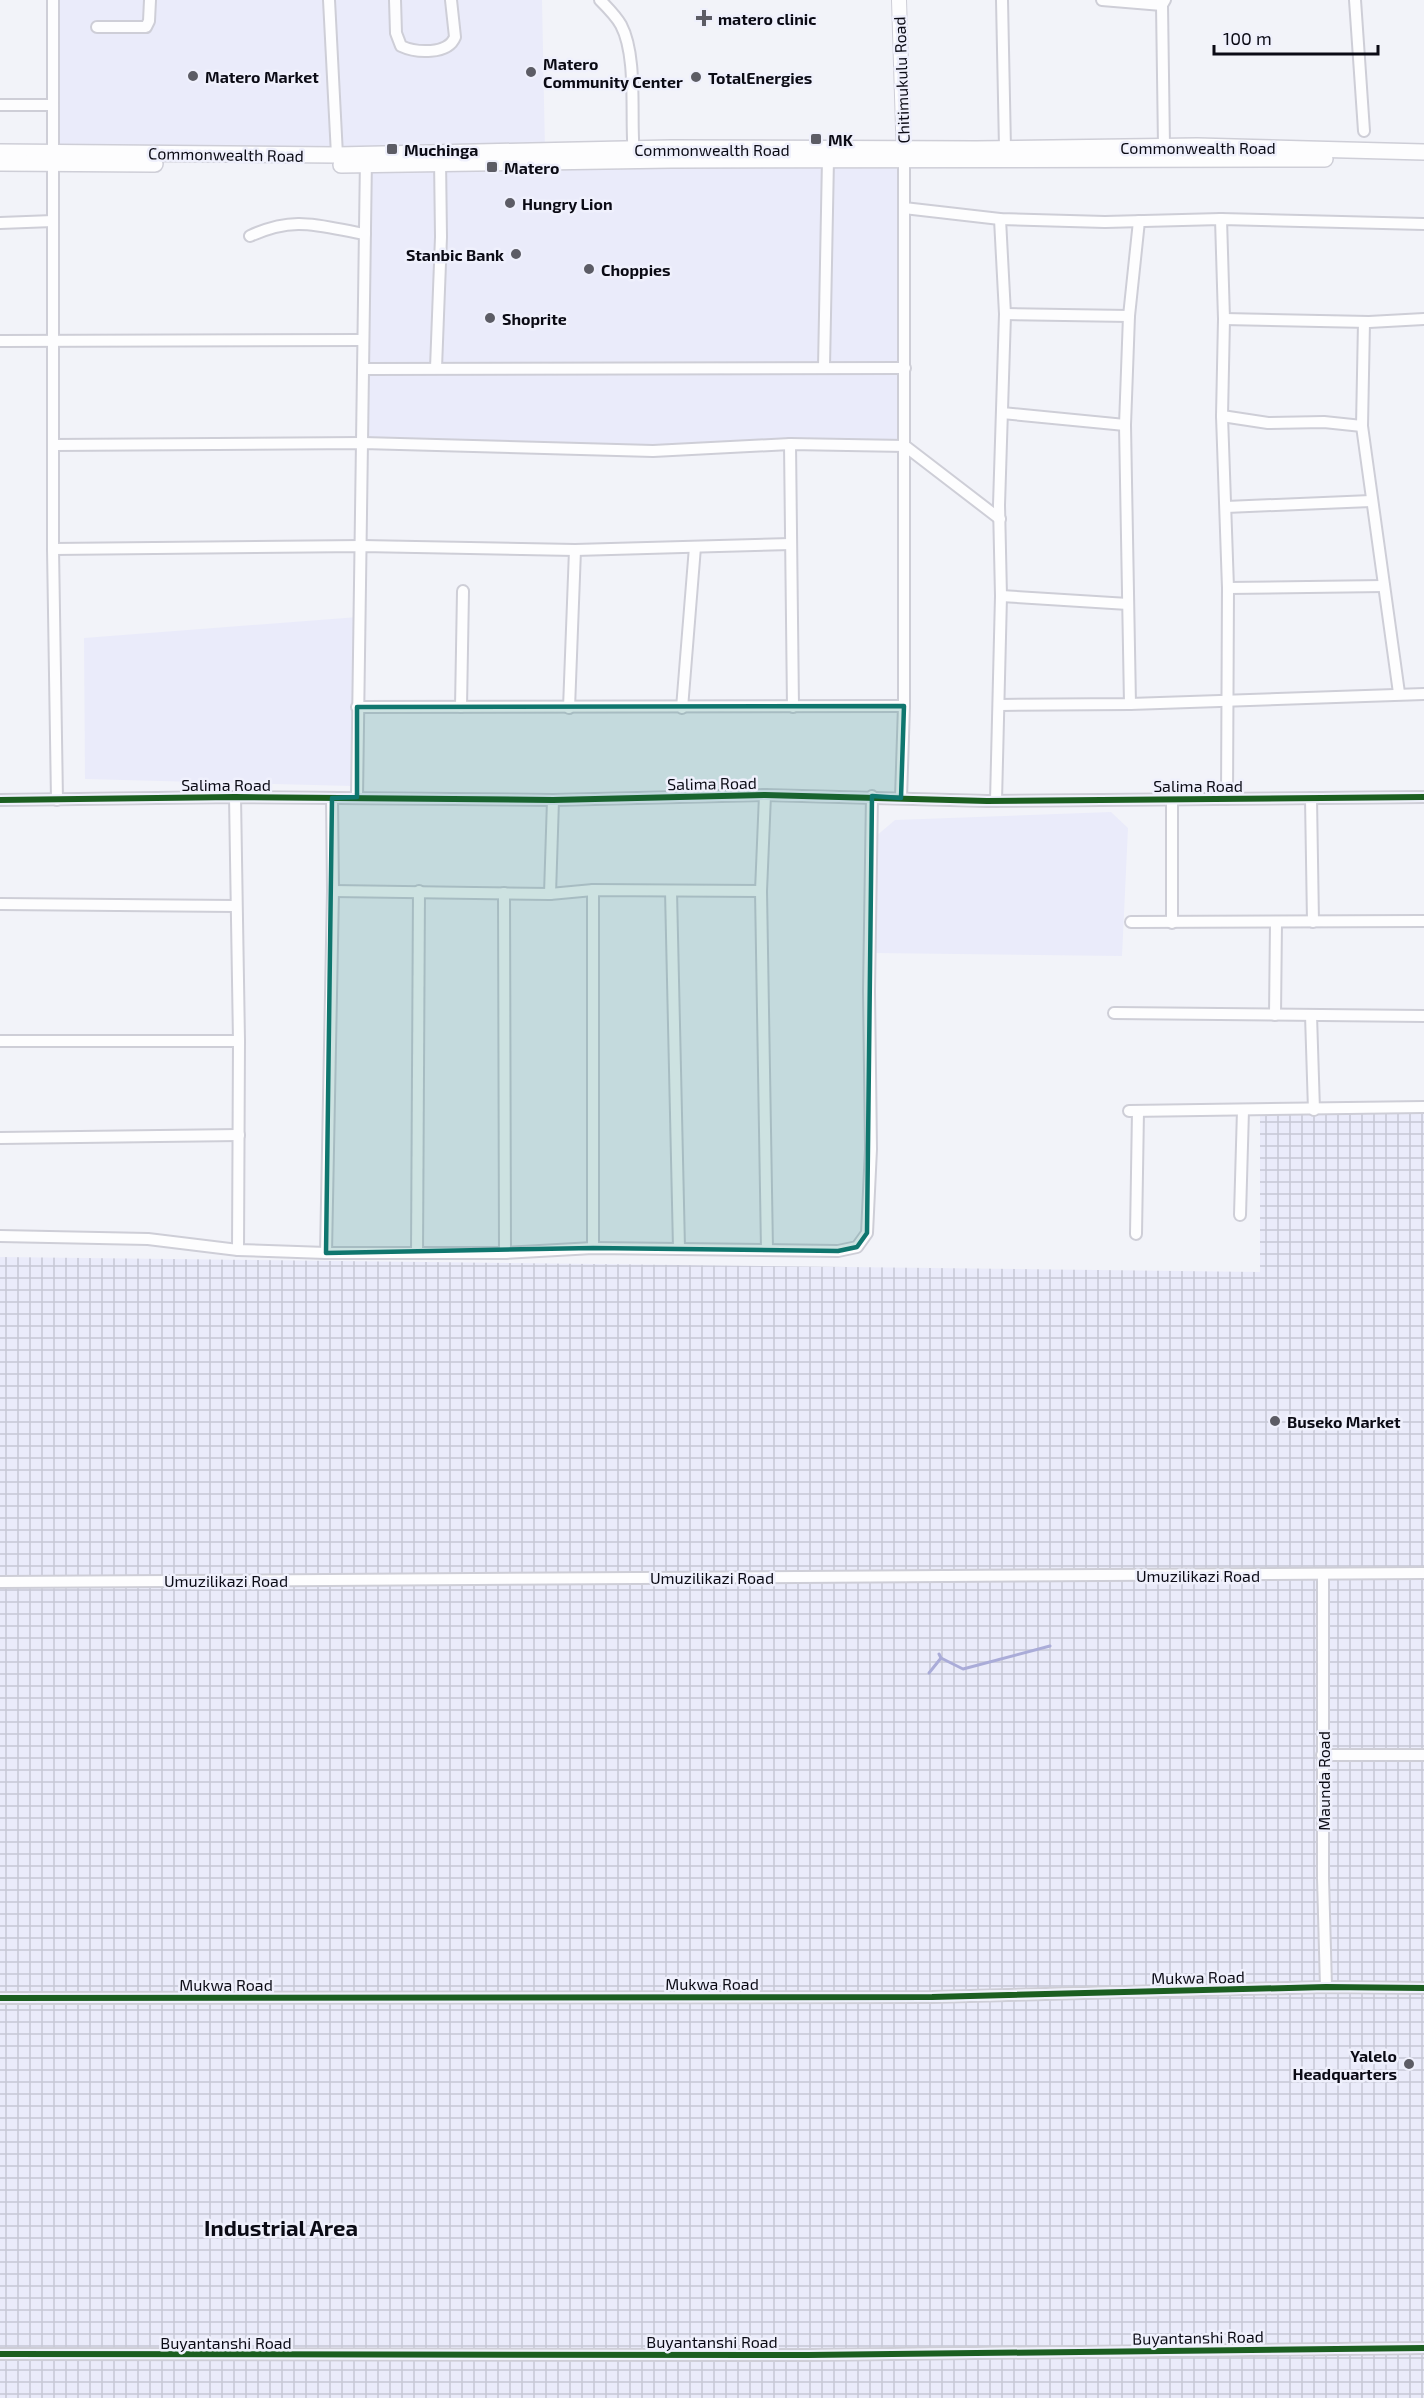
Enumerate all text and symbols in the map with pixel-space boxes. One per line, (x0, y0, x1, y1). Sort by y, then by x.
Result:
marker: matero clinic (695, 9, 713, 27)
place label: matero clinic (718, 9, 816, 28)
street label: Chitimukulu Road (889, 16, 913, 144)
scale bar (1214, 18, 1378, 56)
text: 100 m (1223, 27, 1272, 49)
place label: Matero Community Center (543, 54, 683, 92)
marker: Matero Community Center (524, 65, 538, 79)
place label: Matero Market (205, 67, 319, 86)
place label: TotalEnergies (708, 68, 812, 87)
marker: Matero Market (186, 69, 200, 83)
marker: TotalEnergies (689, 70, 703, 84)
place label: MK (828, 130, 854, 149)
marker: MK (809, 132, 823, 146)
street label: Commonwealth Road (1120, 138, 1276, 157)
place label: Muchinga (404, 140, 478, 159)
street label: Commonwealth Road (634, 140, 790, 159)
marker: Muchinga (385, 142, 399, 156)
street label: Commonwealth Road (148, 143, 304, 165)
place label: Matero (504, 158, 559, 177)
marker: Matero (485, 160, 499, 174)
place label: Hungry Lion (522, 194, 613, 214)
marker: Hungry Lion (503, 196, 517, 210)
place label: Stanbic Bank (406, 245, 504, 264)
marker: Stanbic Bank (509, 247, 523, 261)
place label: Choppies (601, 260, 671, 279)
marker: Choppies (582, 262, 596, 276)
place label: Shoprite (502, 309, 567, 328)
marker: Shoprite (483, 311, 497, 325)
street label: Salima Road (667, 773, 757, 793)
street label: Salima Road (181, 775, 271, 794)
street label: Salima Road (1153, 776, 1243, 795)
place label: Buseko Market (1287, 1412, 1401, 1431)
marker: Buseko Market (1268, 1414, 1282, 1428)
street label: Umuzilikazi Road (1136, 1566, 1260, 1585)
street label: Umuzilikazi Road (650, 1568, 774, 1587)
street label: Umuzilikazi Road (164, 1571, 288, 1590)
street label: Maunda Road (1314, 1731, 1333, 1831)
street label: Mukwa Road (1151, 1967, 1245, 1987)
street label: Mukwa Road (665, 1974, 759, 1993)
street label: Mukwa Road (179, 1975, 273, 1994)
place label: Yalelo Headquarters (1292, 2046, 1397, 2083)
marker: Yalelo Headquarters (1402, 2057, 1416, 2071)
district label: Industrial Area (204, 2214, 358, 2240)
street label: Buyantanshi Road (1132, 2326, 1264, 2348)
street label: Buyantanshi Road (646, 2332, 778, 2351)
street label: Buyantanshi Road (160, 2333, 292, 2352)

